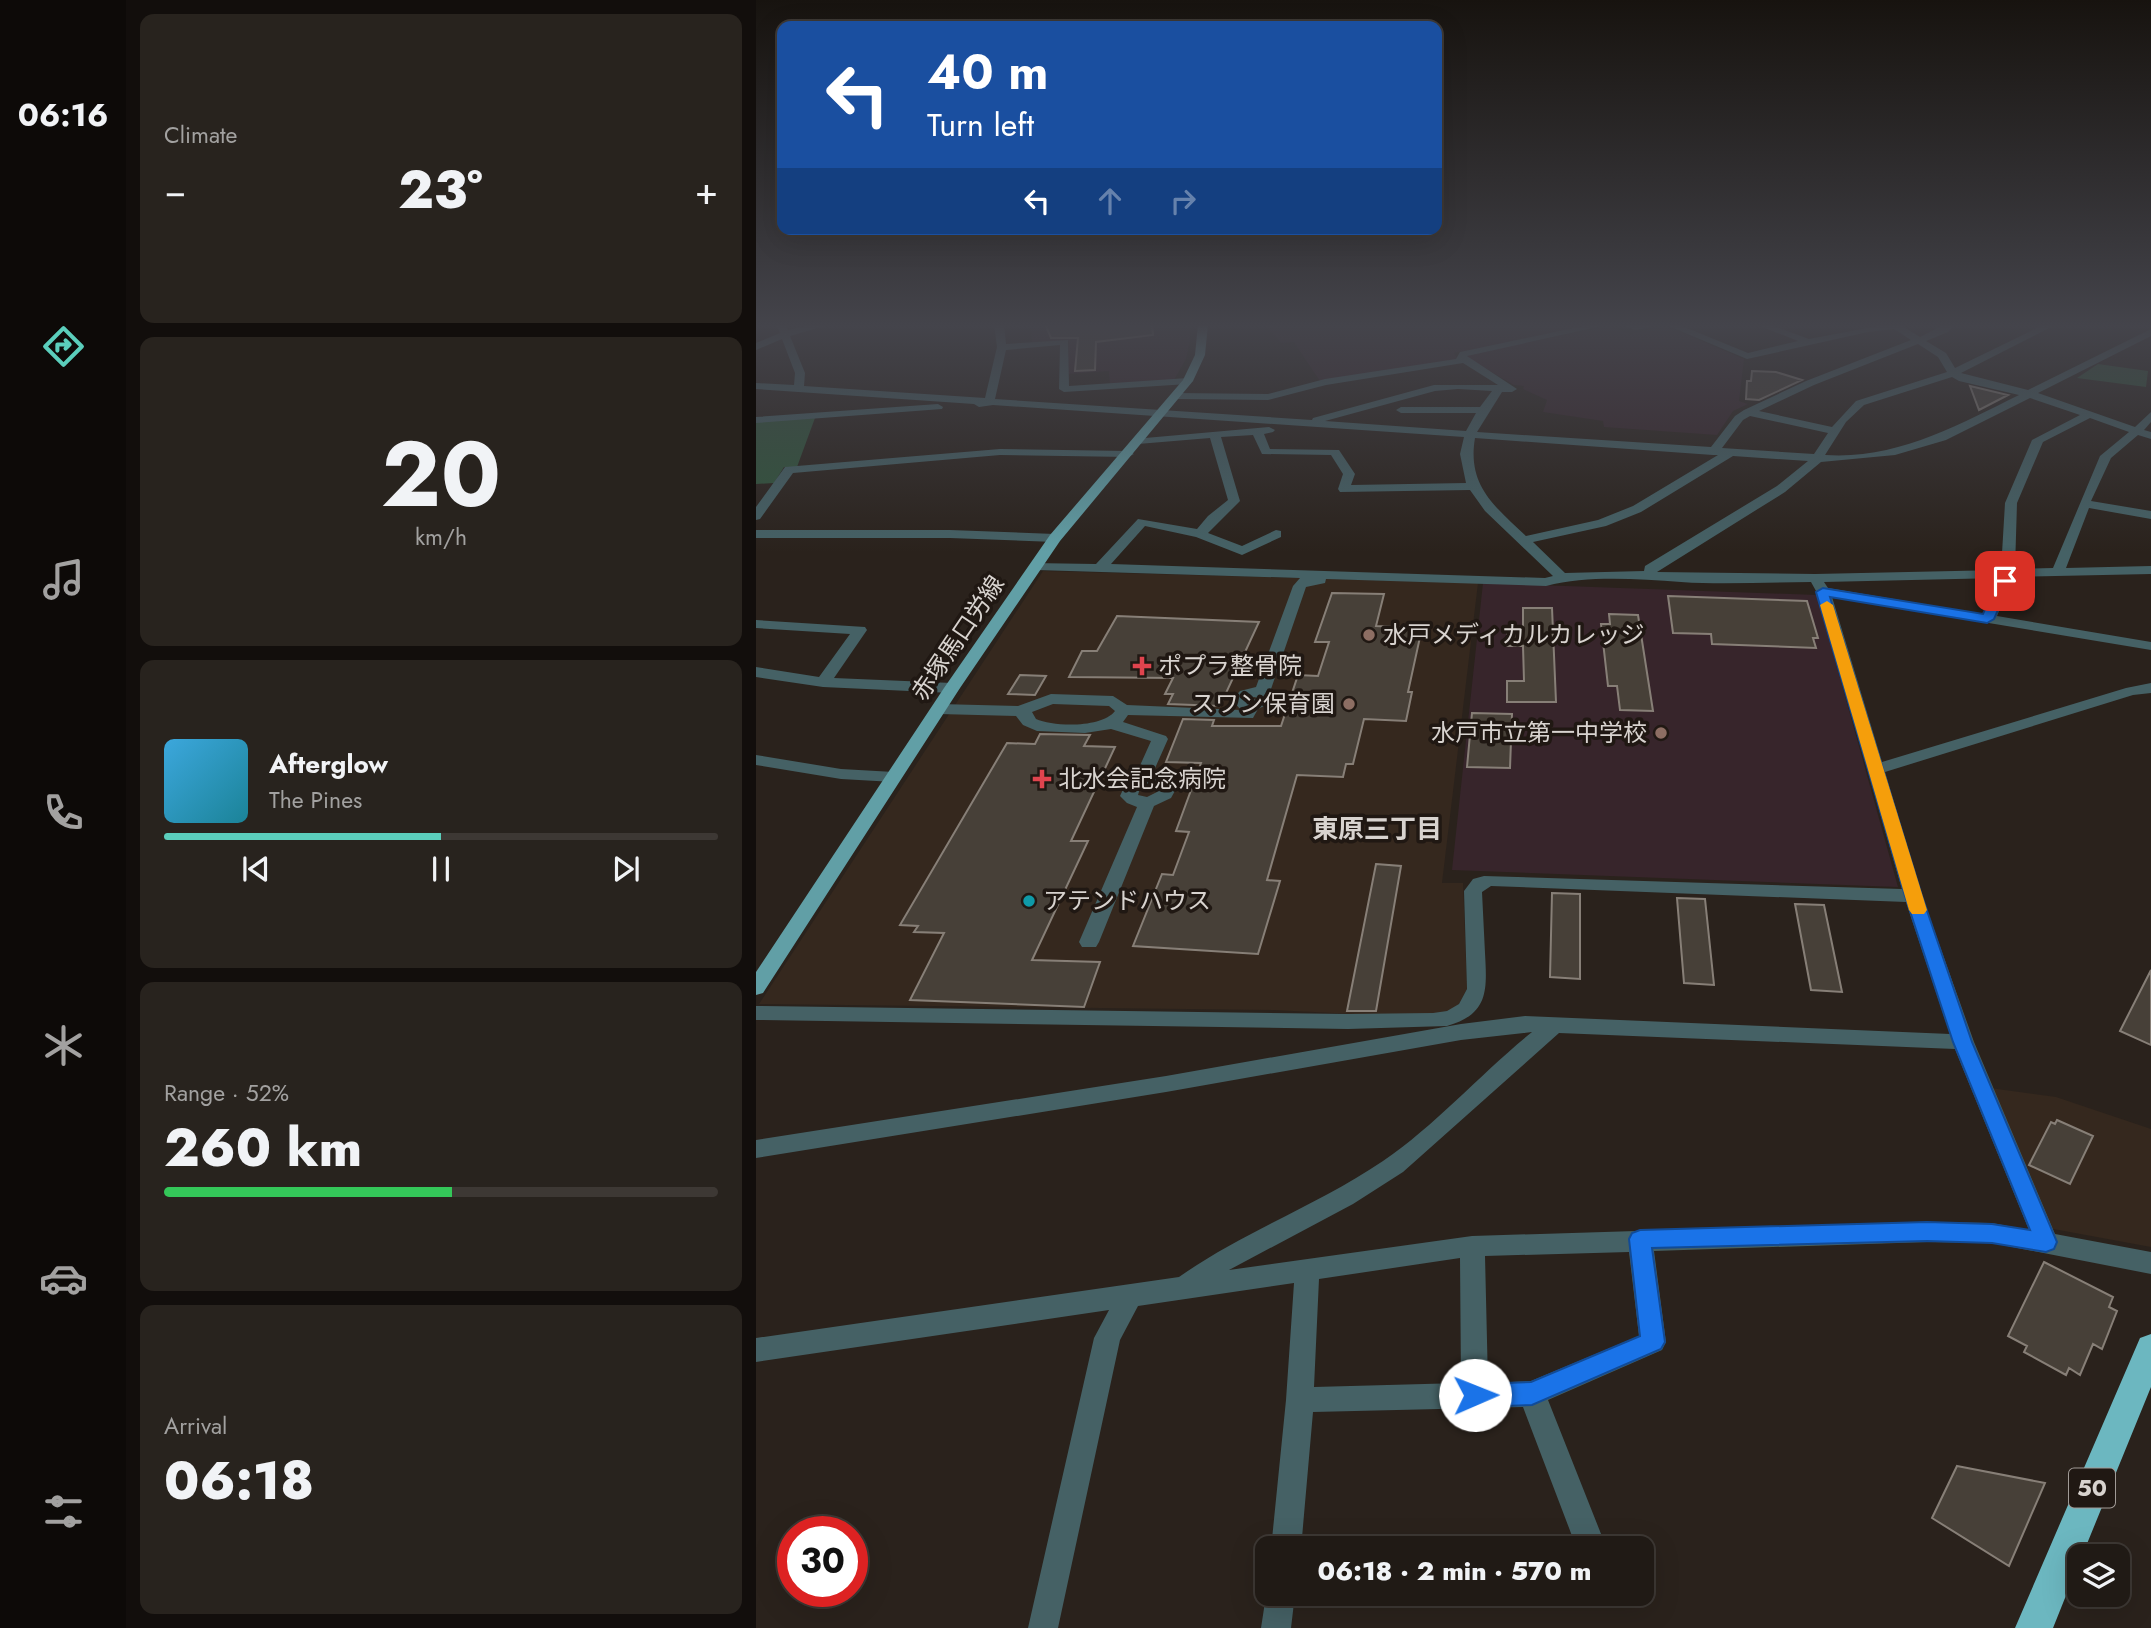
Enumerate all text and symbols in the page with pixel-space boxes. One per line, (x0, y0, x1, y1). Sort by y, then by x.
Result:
text: 40 m (927, 37, 1049, 107)
icon: left (812, 49, 903, 140)
text: 06:16 (18, 92, 108, 138)
text: Turn left (927, 102, 1034, 148)
text: Climate (164, 118, 237, 152)
text: 23° (398, 152, 483, 228)
text: − (164, 163, 186, 218)
text: + (695, 163, 718, 218)
icon: left (1018, 182, 1056, 220)
icon: ahead (1091, 182, 1129, 220)
icon: right (1164, 182, 1202, 220)
icon: directions (39, 322, 88, 371)
text: 20 (381, 409, 501, 540)
text: km/h (415, 520, 467, 554)
pin (1975, 551, 2035, 611)
icon: music (39, 555, 88, 604)
icon: arrive (1986, 562, 2024, 600)
street label: 赤塚馬口労線 (903, 568, 1012, 707)
place label: 水戸メディカルカレッジ (1383, 617, 1645, 652)
marker: 水戸メディカルカレッジ (1361, 627, 1377, 643)
place label: ポプラ整骨院 (1158, 648, 1302, 683)
marker: ポプラ整骨院 (1132, 656, 1152, 676)
place label: スワン保育園 (1191, 686, 1335, 721)
marker: スワン保育園 (1341, 696, 1357, 712)
place label: 水戸市立第一中学校 (1431, 715, 1647, 750)
marker: 水戸市立第一中学校 (1653, 725, 1669, 741)
text: Afterglow (269, 745, 388, 783)
place label: 北水会記念病院 (1058, 761, 1226, 796)
marker: 北水会記念病院 (1032, 769, 1052, 789)
text: The Pines (269, 783, 362, 817)
icon: phone (39, 788, 88, 837)
district label: 東原三丁目 (1312, 810, 1442, 848)
icon: previous (237, 850, 275, 888)
icon: pause (422, 850, 460, 888)
icon: next (607, 850, 645, 888)
place label: アテンドハウス (1043, 883, 1211, 918)
marker: アテンドハウス (1021, 893, 1037, 909)
icon: climate (39, 1021, 88, 1070)
text: Range · 52% (164, 1076, 289, 1110)
text: 260 km (164, 1110, 362, 1186)
icon: car (39, 1254, 88, 1303)
position arrow (1438, 1358, 1512, 1432)
text: Arrival (164, 1409, 227, 1443)
text: 06:18 (164, 1443, 314, 1519)
road number: 50 (2069, 1469, 2115, 1508)
icon: filters (39, 1487, 88, 1536)
speed limit sign: 30 (777, 1516, 868, 1607)
map controls (2067, 1544, 2130, 1607)
button: layers (2067, 1544, 2130, 1607)
text: 06:18 · 2 min · 570 m (1318, 1552, 1591, 1590)

